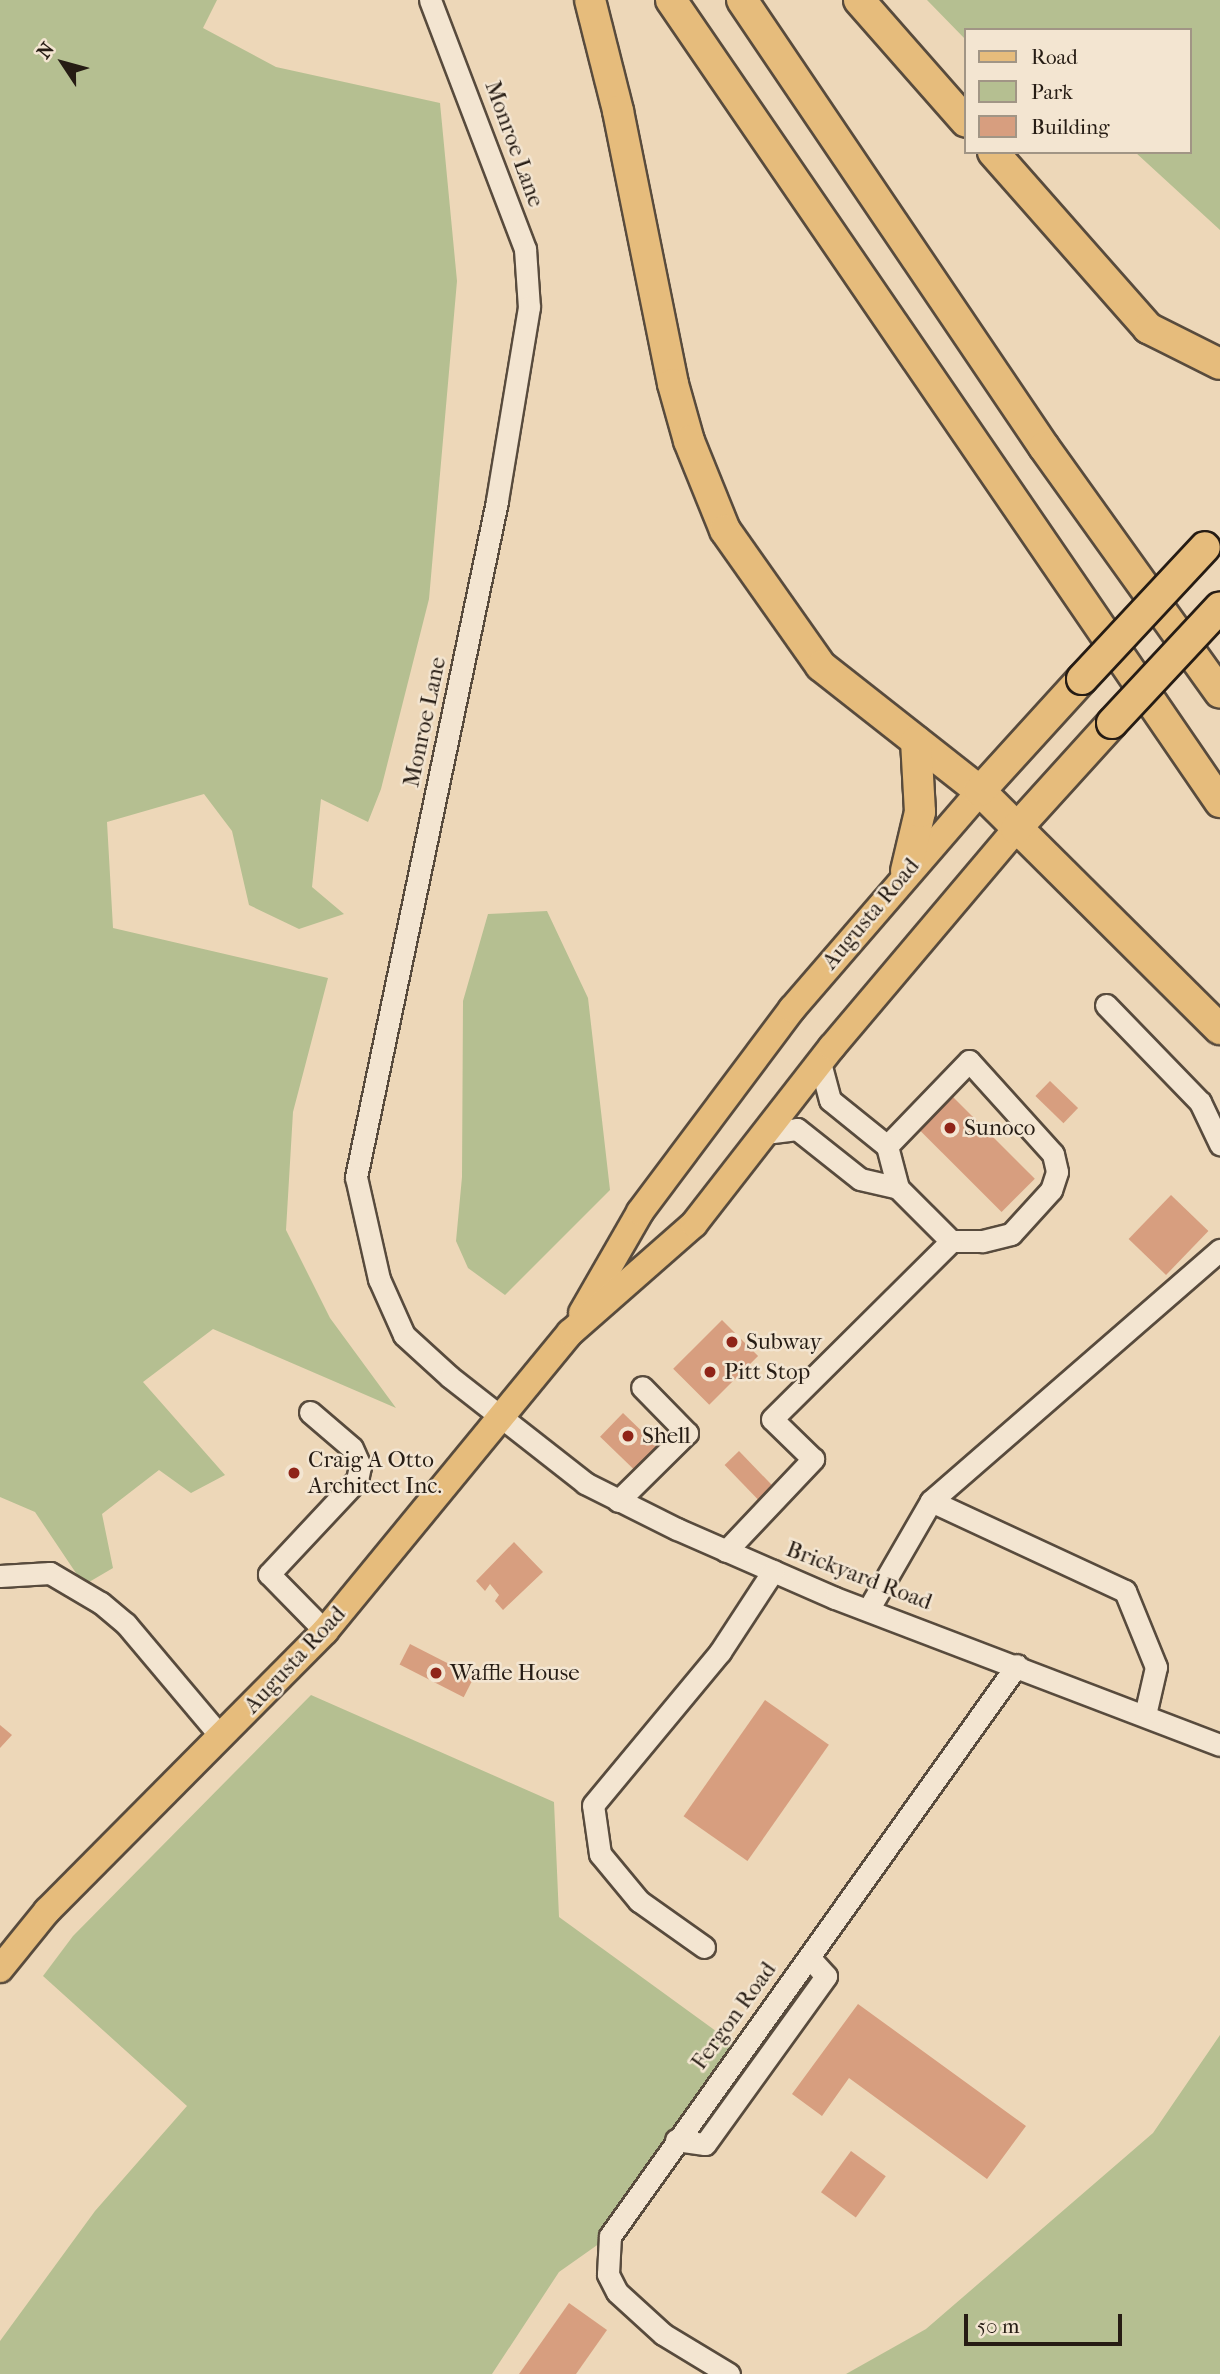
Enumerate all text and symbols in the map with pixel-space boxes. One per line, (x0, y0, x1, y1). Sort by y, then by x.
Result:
north arrow (28, 28, 98, 98)
legend (964, 28, 1192, 154)
text: N (33, 38, 59, 63)
text: Road (1031, 45, 1078, 69)
street label: Monroe Lane (478, 77, 550, 211)
text: Park (1031, 80, 1073, 104)
text: Building (1031, 115, 1109, 139)
street label: Monroe Lane (398, 654, 452, 790)
street label: Augusta Road (816, 853, 926, 975)
place label: Sunoco (964, 1114, 1036, 1142)
marker: Sunoco (942, 1120, 958, 1136)
place label: Subway (746, 1328, 822, 1356)
marker: Subway (724, 1334, 740, 1350)
place label: Pitt Stop (724, 1358, 810, 1386)
marker: Pitt Stop (702, 1364, 718, 1380)
place label: Shell (642, 1422, 691, 1450)
marker: Shell (620, 1428, 636, 1444)
place label: Craig A Otto Architect Inc. (308, 1446, 442, 1500)
marker: Craig A Otto Architect Inc. (286, 1465, 302, 1481)
street label: Brickyard Road (782, 1536, 936, 1616)
street label: Augusta Road (238, 1601, 352, 1719)
place label: Waffle House (450, 1659, 580, 1687)
marker: Waffle House (428, 1665, 444, 1681)
street label: Fergon Road (686, 1957, 782, 2075)
scale bar (968, 2300, 1126, 2344)
text: 50 m (977, 2314, 1020, 2338)

